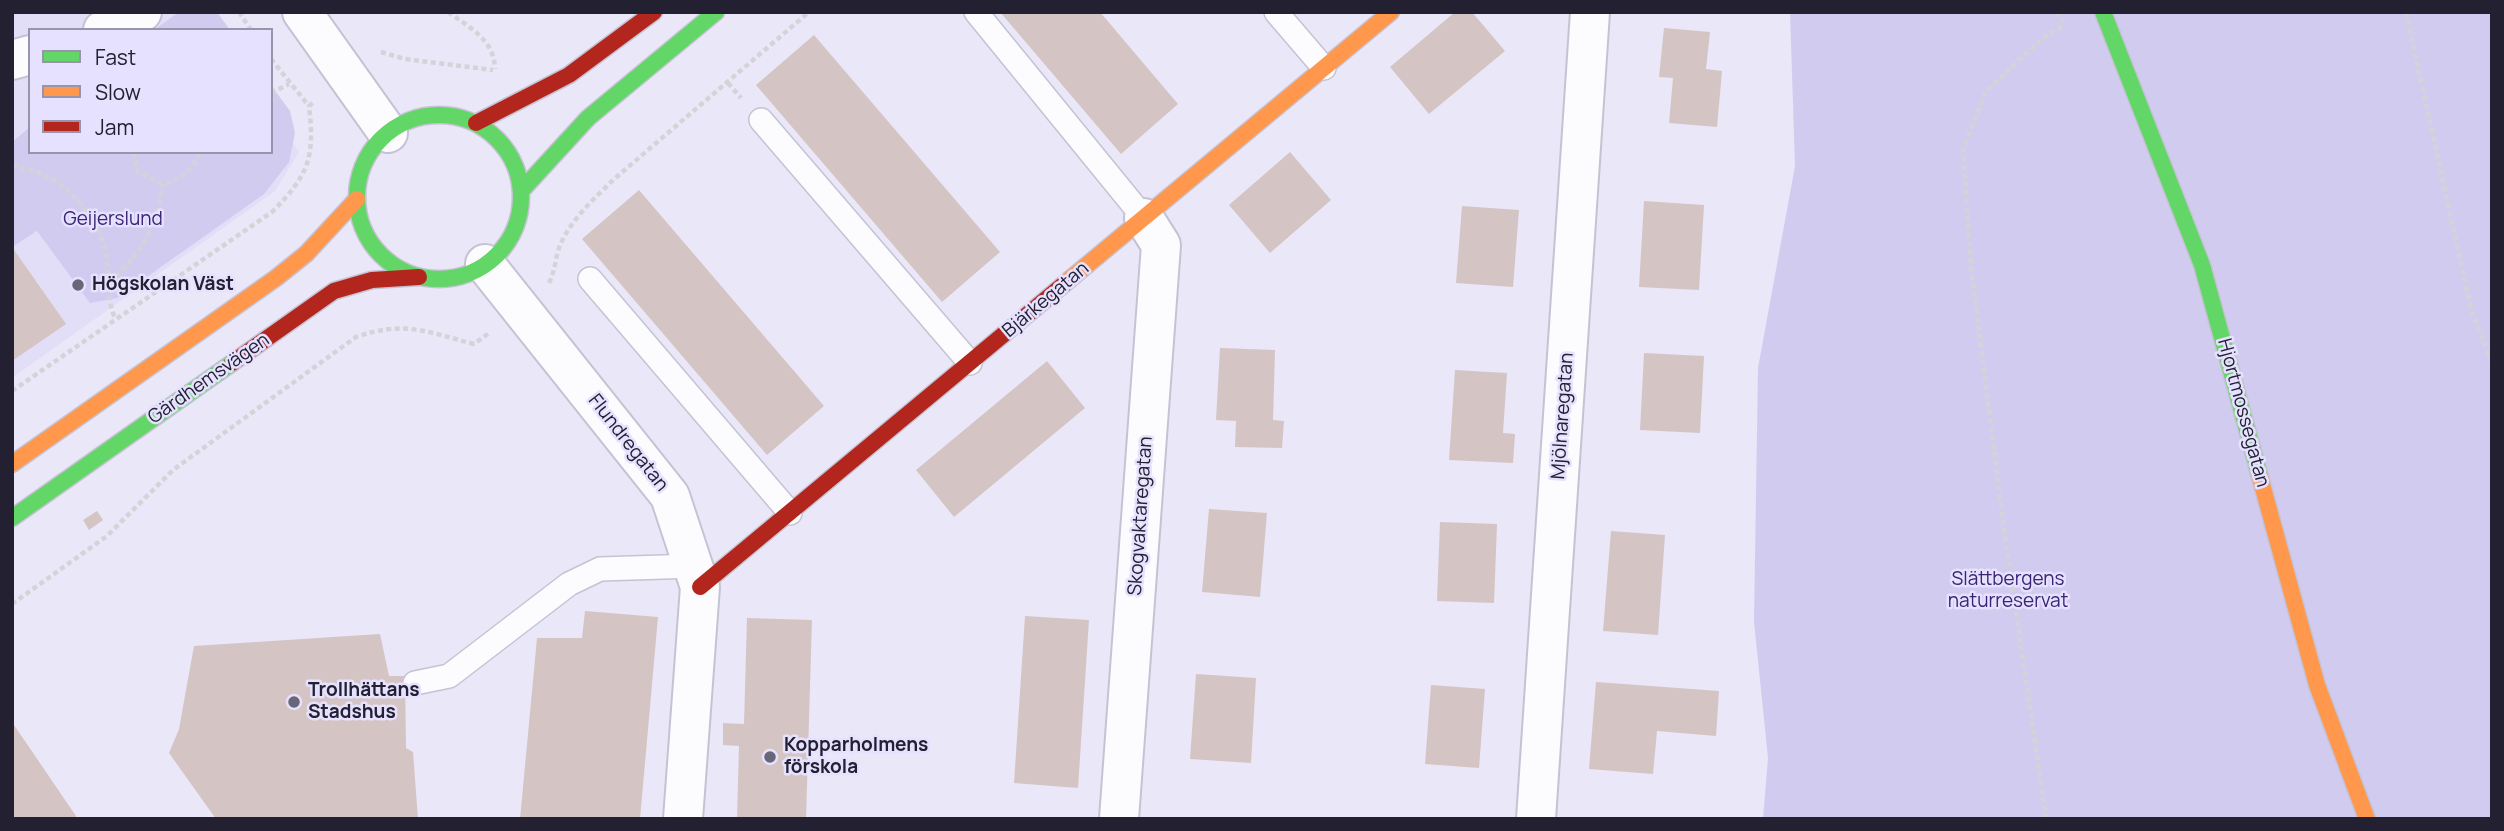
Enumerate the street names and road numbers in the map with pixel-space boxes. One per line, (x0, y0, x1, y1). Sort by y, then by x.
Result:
street label: Bjärkegatan (998, 257, 1094, 343)
street label: Gärdhemsvägen (144, 329, 274, 429)
street label: Hjortmossegatan (2212, 336, 2274, 490)
street label: Mjölnaregatan (1547, 352, 1579, 480)
street label: Flundregatan (583, 390, 673, 496)
street label: Skogvaktaregatan (1124, 436, 1158, 596)

